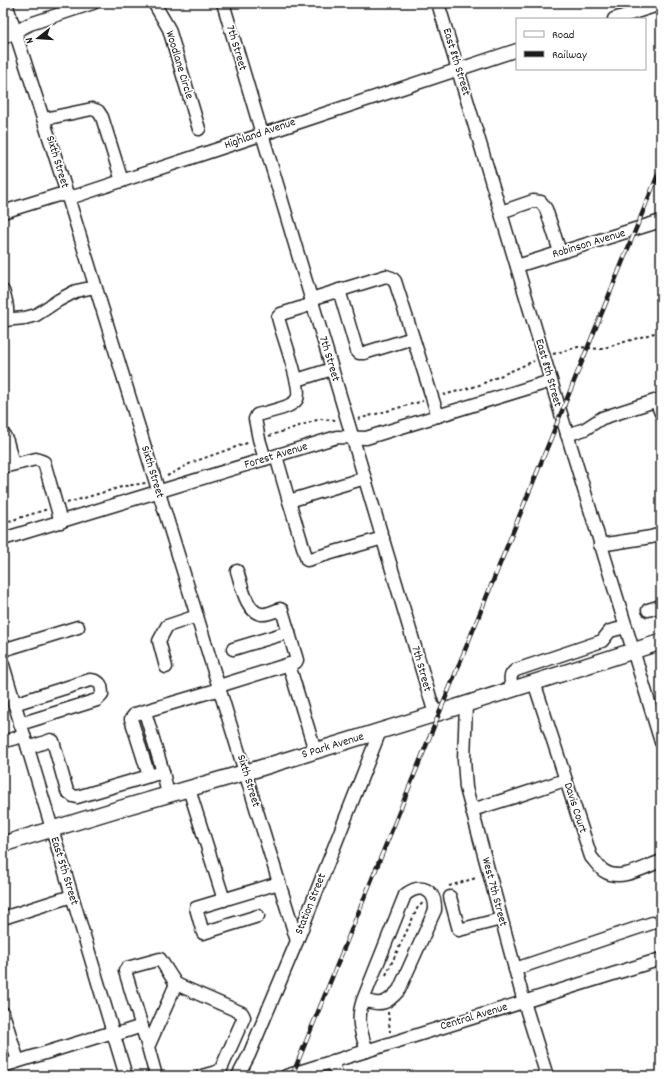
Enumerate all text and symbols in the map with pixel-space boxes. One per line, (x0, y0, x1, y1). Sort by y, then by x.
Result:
north arrow (18, 18, 58, 58)
legend (516, 18, 646, 70)
street label: 7th Street (221, 23, 251, 73)
street label: East 8th Street (438, 26, 475, 98)
text: Road (552, 27, 574, 44)
street label: Woodlane Circle (161, 29, 197, 101)
text: N (22, 35, 39, 45)
text: Railway (552, 47, 588, 64)
street label: Highland Avenue (222, 114, 298, 154)
street label: Sixth Street (41, 134, 73, 191)
street label: Robinson Avenue (550, 225, 628, 263)
street label: 7th Street (314, 334, 344, 384)
street label: East 8th Street (530, 337, 566, 410)
street label: Forest Avenue (242, 438, 310, 474)
street label: Sixth Street (136, 444, 168, 501)
street label: 7th Street (406, 644, 436, 694)
street label: S Park Avenue (300, 729, 366, 763)
street label: Sixth Street (232, 753, 264, 810)
street label: Davis Court (559, 781, 591, 836)
street label: East 5th Street (46, 835, 83, 908)
street label: West 7th Street (477, 856, 512, 929)
street label: Station Street (291, 870, 331, 937)
street label: Central Avenue (438, 999, 510, 1035)

